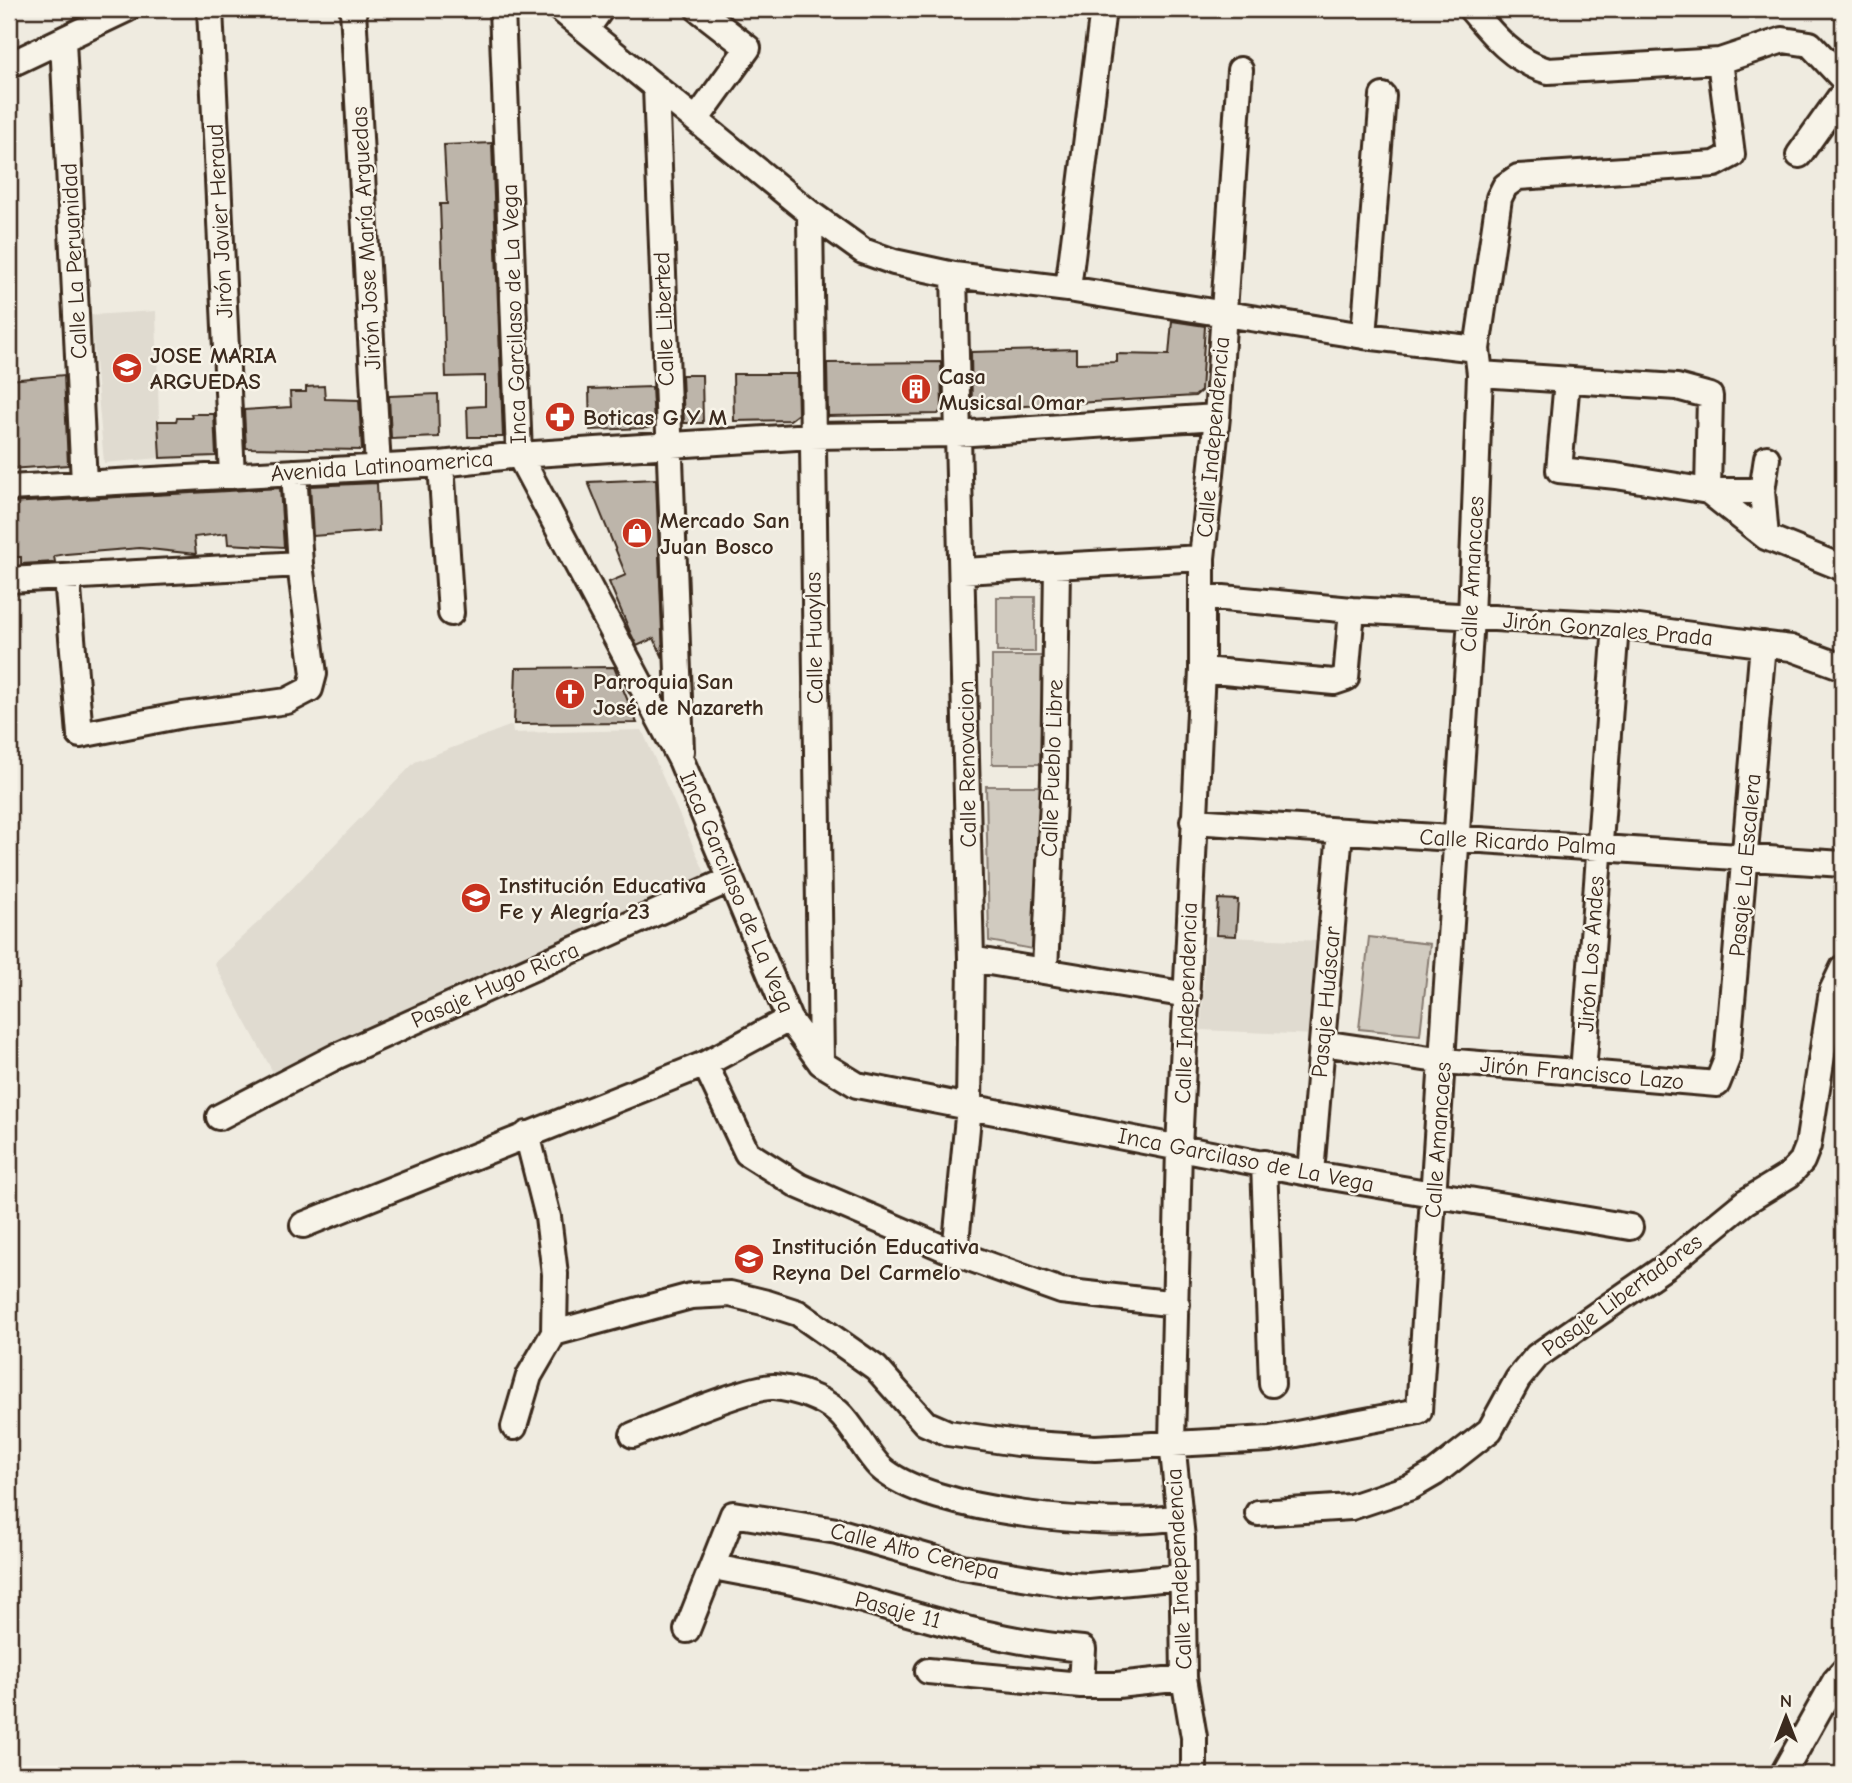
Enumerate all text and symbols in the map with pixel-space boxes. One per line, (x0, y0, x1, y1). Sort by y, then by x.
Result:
street label: Jirón Jose María Arguedas (346, 106, 386, 370)
street label: Jirón Javier Heraud (201, 123, 239, 319)
street label: Calle La Peruanidad (55, 162, 93, 360)
street label: Inca Garcilaso de La Vega (496, 183, 532, 445)
street label: Calle Liberted (648, 251, 680, 387)
street label: Calle Independencia (1191, 335, 1235, 539)
place label: JOSE MARIA ARGUEDAS (150, 342, 277, 395)
school or university icon: JOSE MARIA ARGUEDAS (110, 351, 144, 385)
place label: Casa Musicsal Omar (939, 363, 1085, 416)
building icon: Casa Musicsal Omar (899, 372, 933, 406)
pharmacy icon: Boticas G Y M (543, 400, 577, 434)
place label: Boticas G Y M (583, 404, 727, 431)
street label: Avenida Latinoamerica (270, 445, 494, 487)
street label: Calle Amancaes (1454, 495, 1490, 653)
place label: Mercado San Juan Bosco (660, 507, 790, 560)
shop icon: Mercado San Juan Bosco (620, 516, 654, 550)
street label: Calle Huaylas (799, 572, 829, 704)
street label: Jirón Gonzales Prada (1502, 606, 1714, 652)
place label: Parroquia San José de Nazareth (593, 668, 764, 721)
church icon: Parroquia San José de Nazareth (553, 677, 587, 711)
street label: Calle Pueblo Libre (1035, 679, 1069, 857)
street label: Calle Renovacion (952, 680, 982, 848)
street label: Inca Garcilaso de La Vega (674, 767, 800, 1017)
street label: Pasaje La Escalera (1724, 772, 1766, 958)
street label: Calle Ricardo Palma (1419, 823, 1617, 861)
place label: Institución Educativa Fe y Alegría 23 (499, 872, 706, 925)
street label: Jirón Los Andes (1572, 875, 1610, 1033)
school or university icon: Institución Educativa Fe y Alegría 23 (459, 881, 493, 915)
street label: Calle Independencia (1169, 902, 1203, 1104)
street label: Pasaje Huáscar (1306, 924, 1346, 1079)
street label: Pasaje Hugo Ricra (407, 936, 583, 1034)
street label: Jirón Francisco Lazo (1479, 1051, 1685, 1095)
street label: Calle Amancaes (1419, 1061, 1457, 1219)
street label: Inca Garcilaso de La Vega (1116, 1122, 1376, 1198)
street label: Pasaje Libertadores (1537, 1228, 1707, 1362)
place label: Institución Educativa Reyna Del Carmelo (772, 1233, 979, 1286)
school or university icon: Institución Educativa Reyna Del Carmelo (732, 1242, 766, 1276)
street label: Calle Independencia (1160, 1468, 1198, 1670)
street label: Calle Alto Cenepa (828, 1517, 1002, 1585)
street label: Pasaje 11 (852, 1586, 944, 1634)
north arrow (1750, 1682, 1820, 1752)
text: N (1780, 1690, 1792, 1712)

